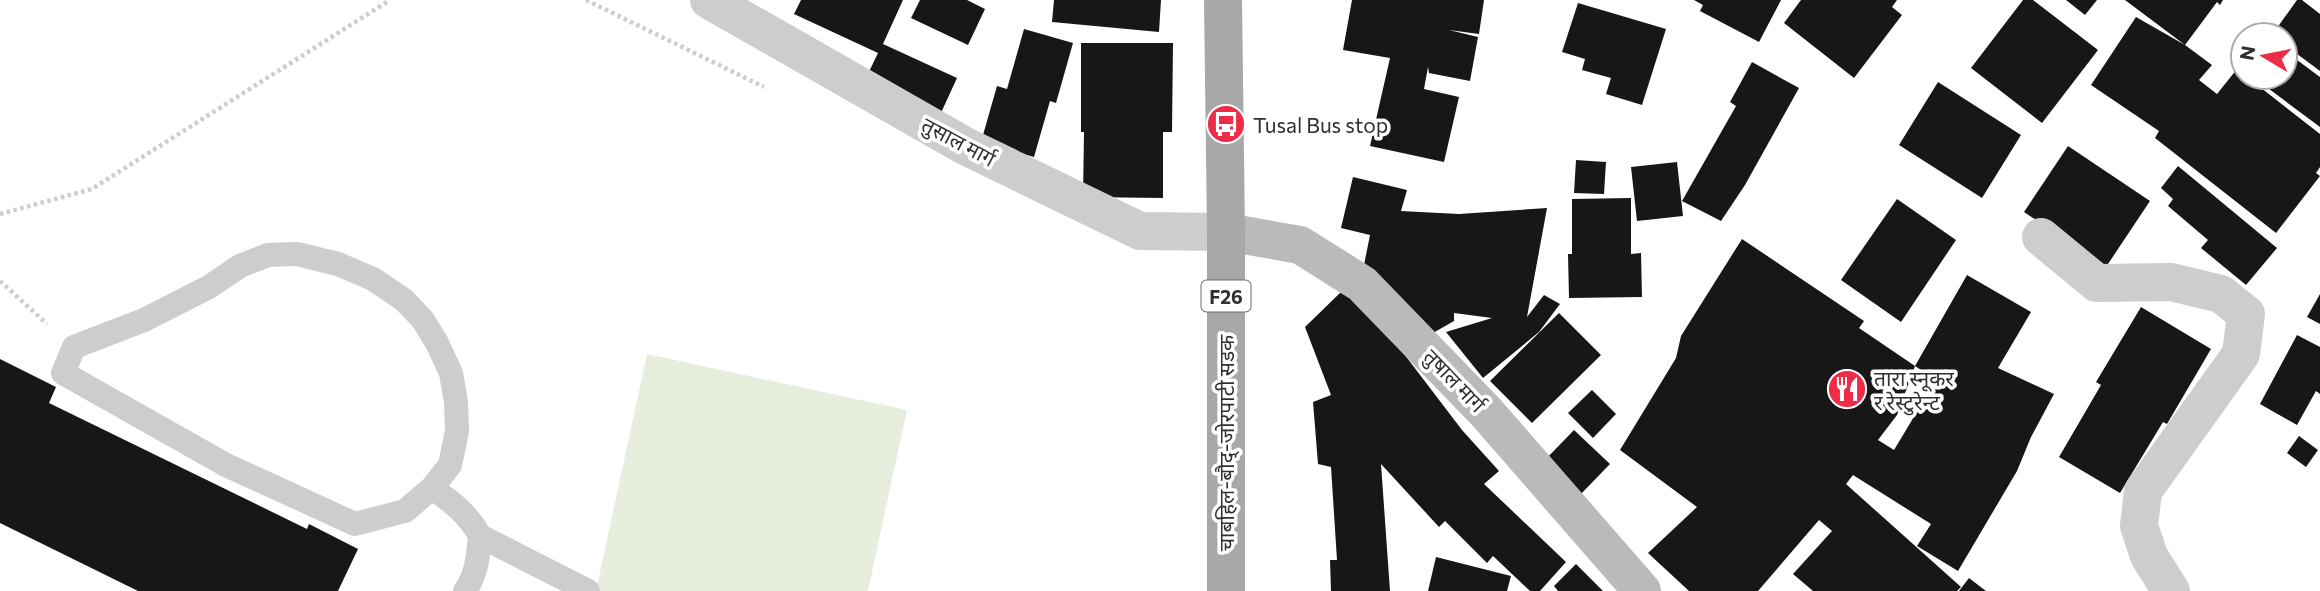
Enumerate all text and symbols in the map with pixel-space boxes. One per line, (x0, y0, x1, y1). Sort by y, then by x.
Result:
north arrow (2229, 21, 2299, 91)
text: N (2234, 44, 2259, 62)
bus stop icon: Tusal Bus stop (1205, 103, 1247, 145)
street label: तुसाल मार्ग (917, 111, 1001, 173)
place label: Tusal Bus stop (1253, 112, 1388, 137)
road number: F26 (1202, 280, 1250, 312)
street label: चाबहिल-बौद्-जोरपाटी सडक (1213, 334, 1240, 551)
street label: तुषाल मार्ग (1418, 343, 1492, 419)
place label: तारा स्नूकर र रेस्टुरेन्ट (1874, 365, 1954, 416)
restaurant icon: तारा स्नूकर र रेस्टुरेन्ट (1826, 368, 1868, 410)

